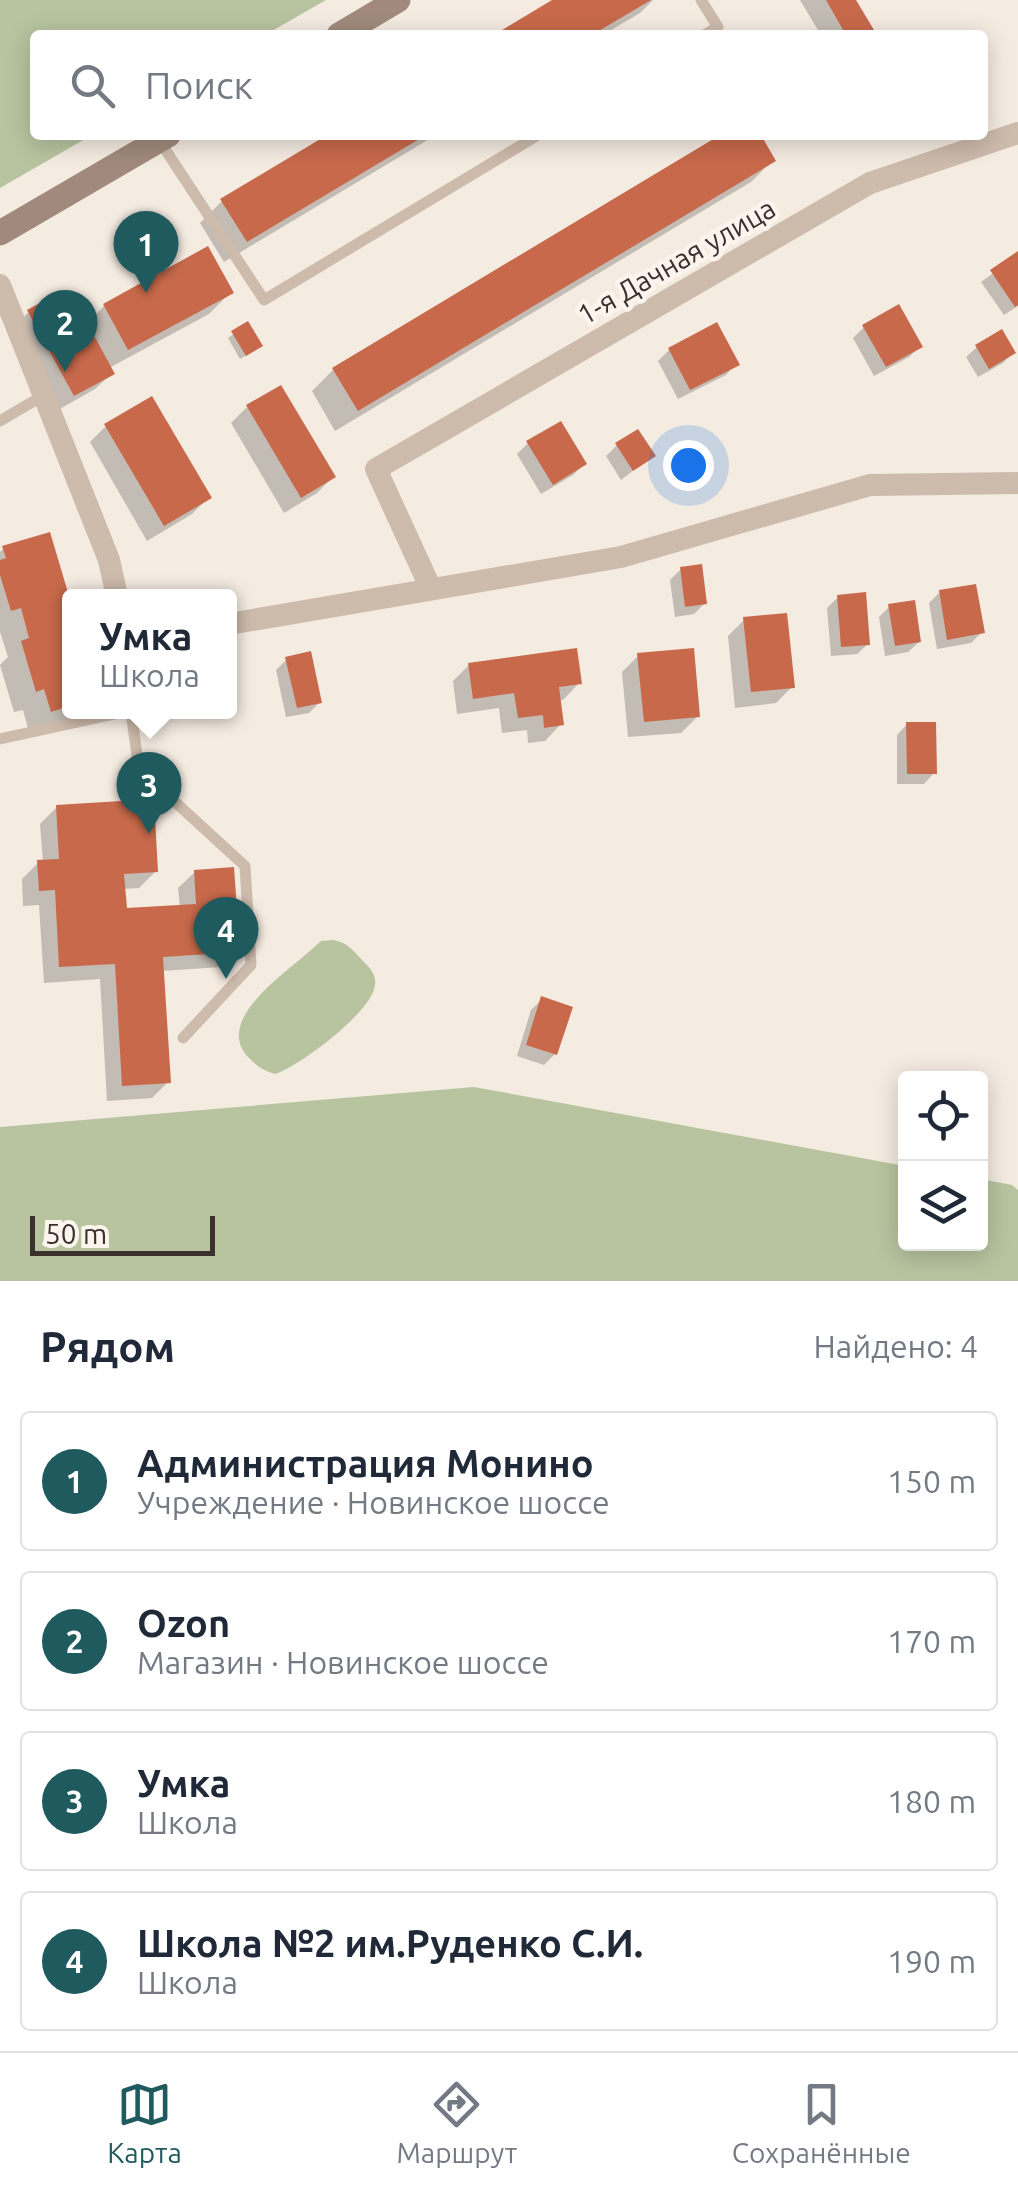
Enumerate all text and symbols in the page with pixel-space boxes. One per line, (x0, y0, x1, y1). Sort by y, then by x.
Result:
search box (30, 30, 988, 140)
icon: search (65, 58, 120, 113)
text: Поиск (145, 64, 253, 106)
street label: 1-я Дачная улица (572, 192, 780, 330)
pin: 1 (114, 210, 178, 293)
pin: 2 (32, 290, 98, 372)
your location (663, 440, 714, 491)
popup (62, 589, 237, 719)
text: Умка (99, 615, 193, 657)
text: Школа (99, 657, 200, 693)
pin: 3 (116, 752, 182, 834)
pin: 4 (194, 896, 258, 979)
map controls (898, 1071, 988, 1251)
button: locate (898, 1071, 988, 1161)
button: layers (898, 1161, 988, 1251)
scale bar (30, 1211, 215, 1256)
text: 50 m (45, 1218, 107, 1249)
text: Рядом (40, 1323, 175, 1370)
text: Найдено: 4 (813, 1328, 978, 1364)
text: Администрация Монино (137, 1442, 594, 1484)
text: 1 (65, 1463, 84, 1499)
text: 150 m (887, 1463, 976, 1499)
text: Учреждение · Новинское шоссе (137, 1484, 610, 1520)
text: Ozon (137, 1602, 230, 1644)
text: 2 (65, 1623, 84, 1659)
text: 170 m (887, 1623, 976, 1659)
text: Магазин · Новинское шоссе (137, 1644, 549, 1680)
text: Умка (137, 1762, 230, 1804)
text: 3 (65, 1783, 84, 1819)
text: 180 m (887, 1783, 976, 1819)
text: Школа (137, 1804, 238, 1840)
text: Школа №2 им.Руденко С.И. (137, 1922, 643, 1964)
text: 4 (65, 1943, 84, 1979)
text: 190 m (887, 1943, 976, 1979)
text: Школа (137, 1964, 238, 2000)
tab: Карта (107, 2077, 182, 2168)
tab: Маршрут (396, 2077, 517, 2168)
tab: Сохранённые (732, 2077, 911, 2168)

